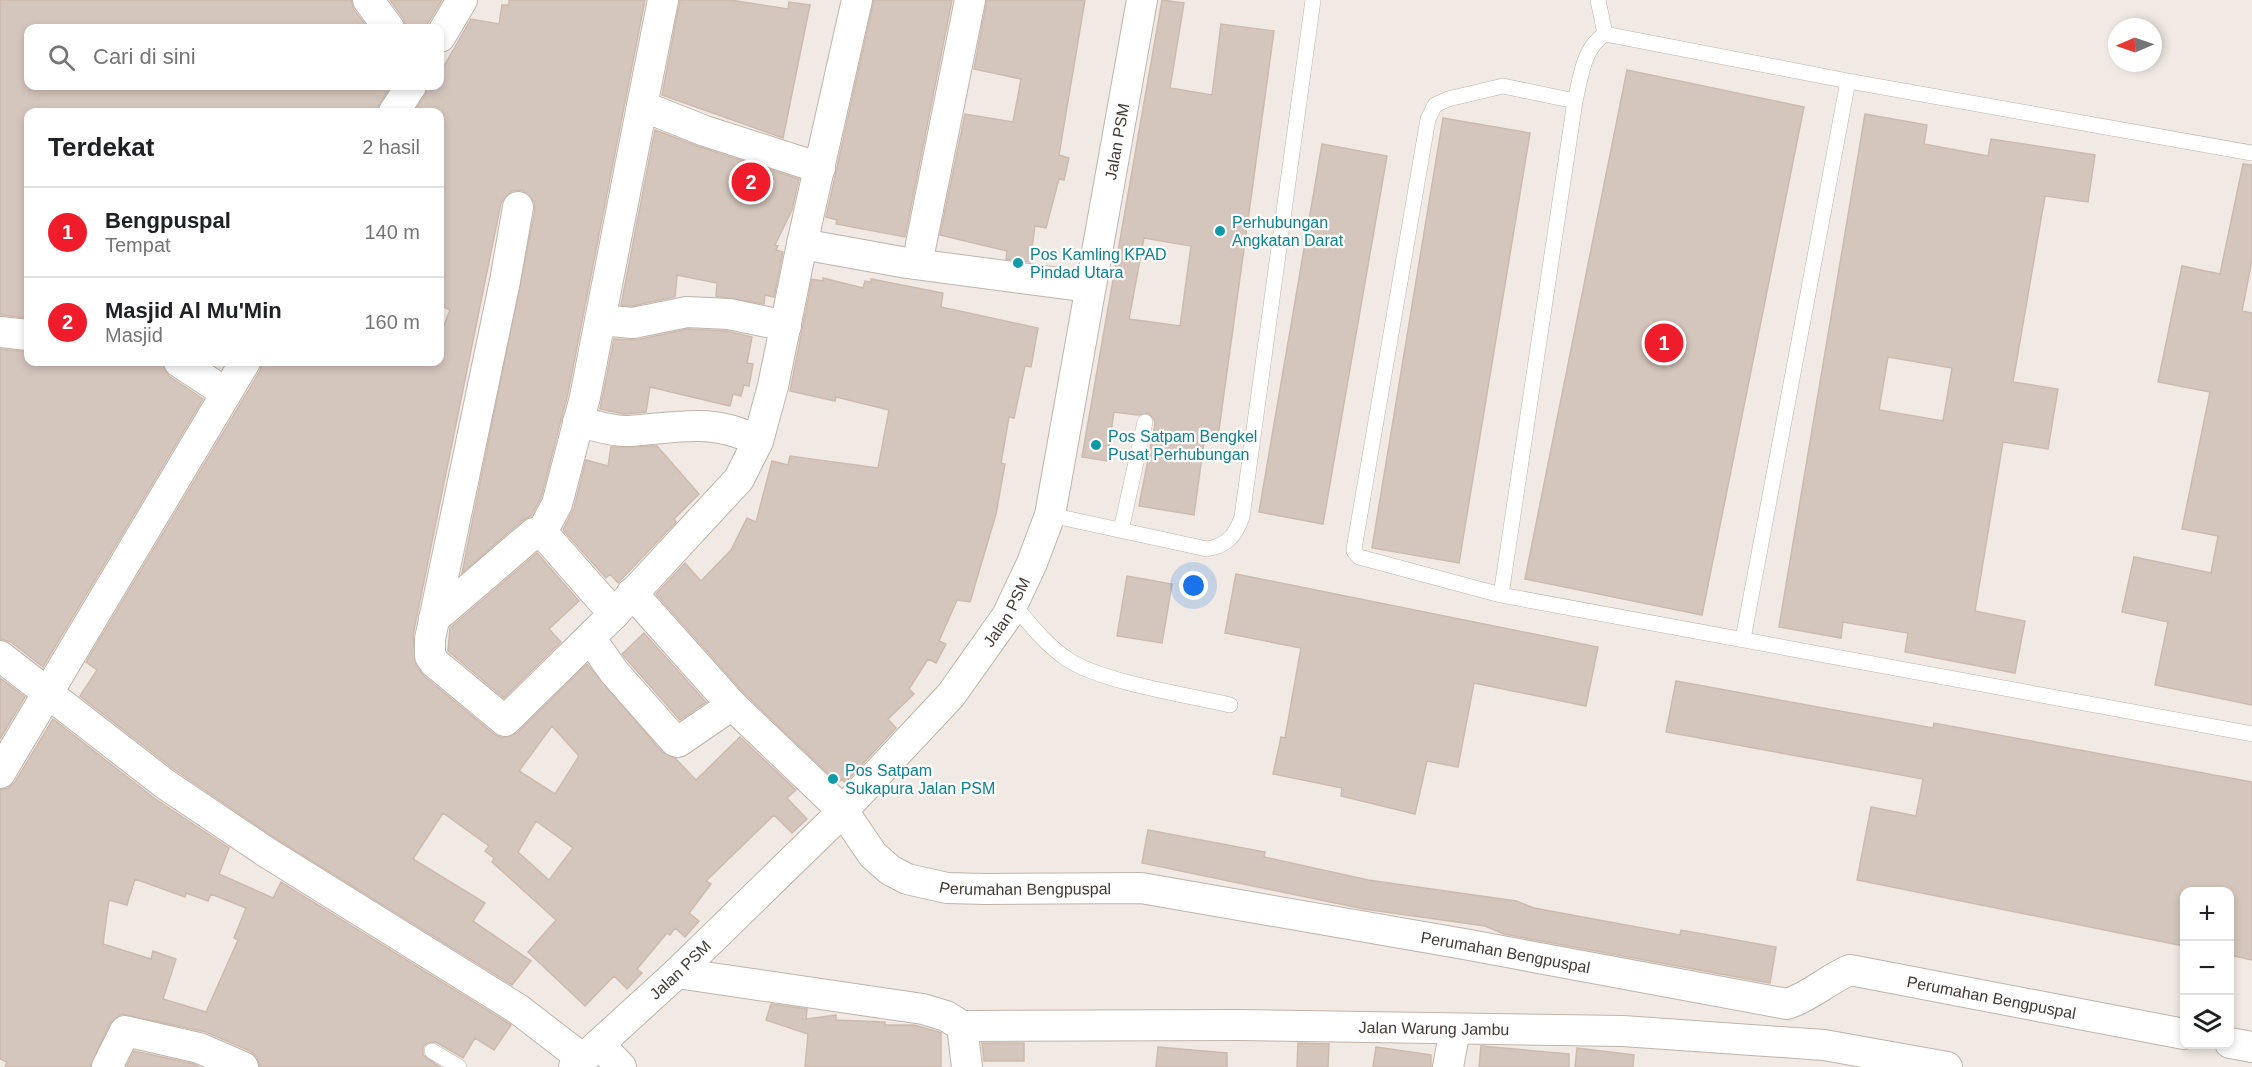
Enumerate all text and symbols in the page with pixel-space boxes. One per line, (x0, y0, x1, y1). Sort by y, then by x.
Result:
north arrow (2108, 18, 2162, 72)
search box (24, 24, 444, 90)
icon: search (45, 41, 78, 74)
text: Cari di sini (93, 44, 196, 69)
street label: Jalan PSM (1102, 102, 1132, 181)
text: Terdekat (48, 132, 154, 162)
text: 2 hasil (362, 136, 420, 158)
pin: 2 (732, 160, 771, 204)
text: Bengpuspal (105, 208, 231, 233)
place label: Perhubungan Angkatan Darat (1232, 214, 1344, 249)
text: 1 (62, 221, 73, 243)
text: 140 m (364, 221, 420, 243)
marker: Perhubungan Angkatan Darat (1213, 224, 1227, 238)
text: Tempat (105, 234, 171, 256)
place label: Pos Kamling KPAD Pindad Utara (1030, 246, 1167, 281)
marker: Pos Kamling KPAD Pindad Utara (1011, 256, 1025, 270)
text: Masjid Al Mu'Min (105, 298, 282, 323)
text: 2 (62, 311, 73, 333)
text: 160 m (364, 311, 420, 333)
pin: 1 (1644, 320, 1684, 366)
text: Masjid (105, 324, 163, 346)
place label: Pos Satpam Bengkel Pusat Perhubungan (1108, 428, 1257, 463)
marker: Pos Satpam Bengkel Pusat Perhubungan (1089, 438, 1103, 452)
your location (1179, 571, 1208, 600)
street label: Jalan PSM (980, 575, 1033, 650)
place label: Pos Satpam Sukapura Jalan PSM (845, 762, 995, 797)
marker: Pos Satpam Sukapura Jalan PSM (826, 772, 840, 786)
street label: Perumahan Bengpuspal (938, 879, 1111, 898)
map controls (2180, 887, 2234, 1049)
button: + (2180, 887, 2234, 941)
street label: Perumahan Bengpuspal (1420, 929, 1592, 976)
street label: Jalan PSM (646, 937, 714, 1003)
button: − (2180, 941, 2234, 995)
street label: Perumahan Bengpuspal (1905, 973, 2077, 1022)
button: layers (2180, 995, 2234, 1049)
street label: Jalan Warung Jambu (1358, 1019, 1509, 1038)

